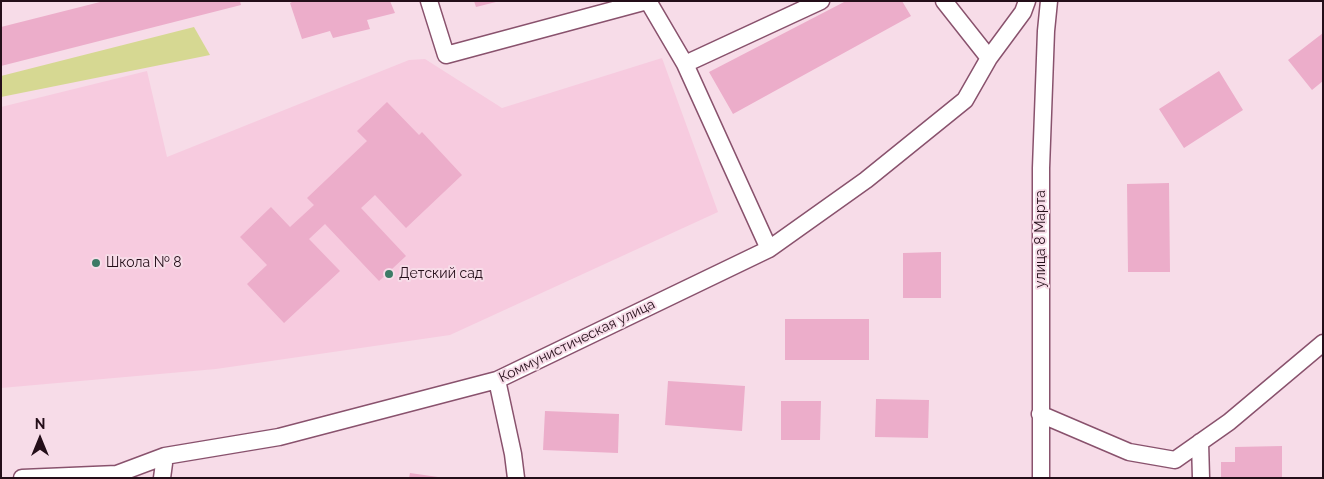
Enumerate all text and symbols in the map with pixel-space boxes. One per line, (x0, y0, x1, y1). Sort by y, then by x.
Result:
street label: улица 8 Марта (1033, 190, 1049, 288)
place label: Школа № 8 (106, 255, 182, 271)
marker: Школа № 8 (90, 257, 102, 269)
place label: Детский сад (399, 266, 483, 282)
marker: Детский сад (383, 268, 395, 280)
street label: Коммунистическая улица (496, 296, 658, 386)
north arrow (15, 414, 65, 464)
text: N (35, 416, 45, 432)

